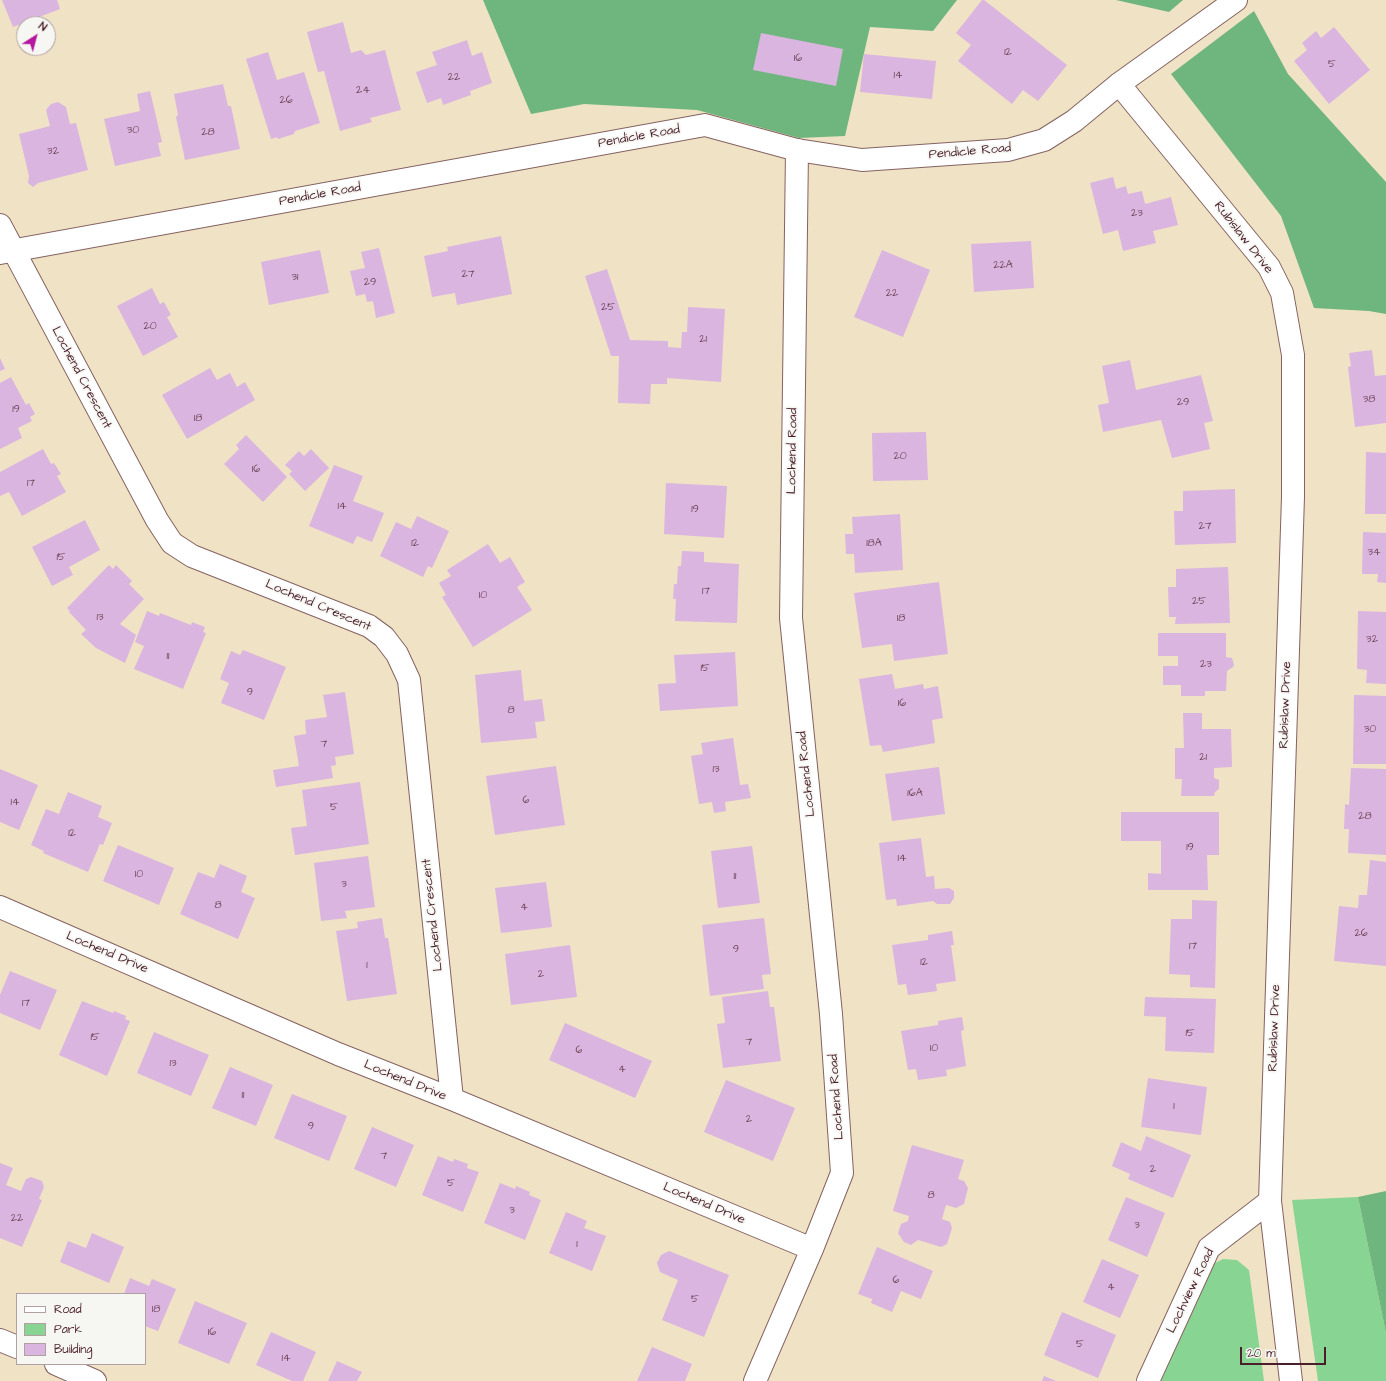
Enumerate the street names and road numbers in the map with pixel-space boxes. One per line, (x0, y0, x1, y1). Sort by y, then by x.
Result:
street label: Pendicle Road (597, 122, 681, 152)
street label: Pendicle Road (928, 141, 1012, 163)
street label: Pendicle Road (278, 180, 362, 210)
street label: Rubislaw Drive (1210, 199, 1276, 277)
street label: Lochend Crescent (48, 324, 114, 432)
street label: Lochend Road (784, 408, 802, 494)
street label: Lochend Crescent (263, 577, 373, 635)
street label: Rubislaw Drive (1277, 661, 1295, 749)
street label: Lochend Road (795, 730, 819, 818)
street label: Lochend Crescent (419, 858, 447, 972)
street label: Lochend Drive (64, 929, 150, 977)
street label: Rubislaw Drive (1266, 984, 1284, 1072)
street label: Lochend Road (826, 1053, 848, 1141)
street label: Lochend Drive (361, 1057, 449, 1105)
street label: Lochend Drive (661, 1180, 747, 1228)
street label: Lochview Road (1164, 1246, 1218, 1336)

